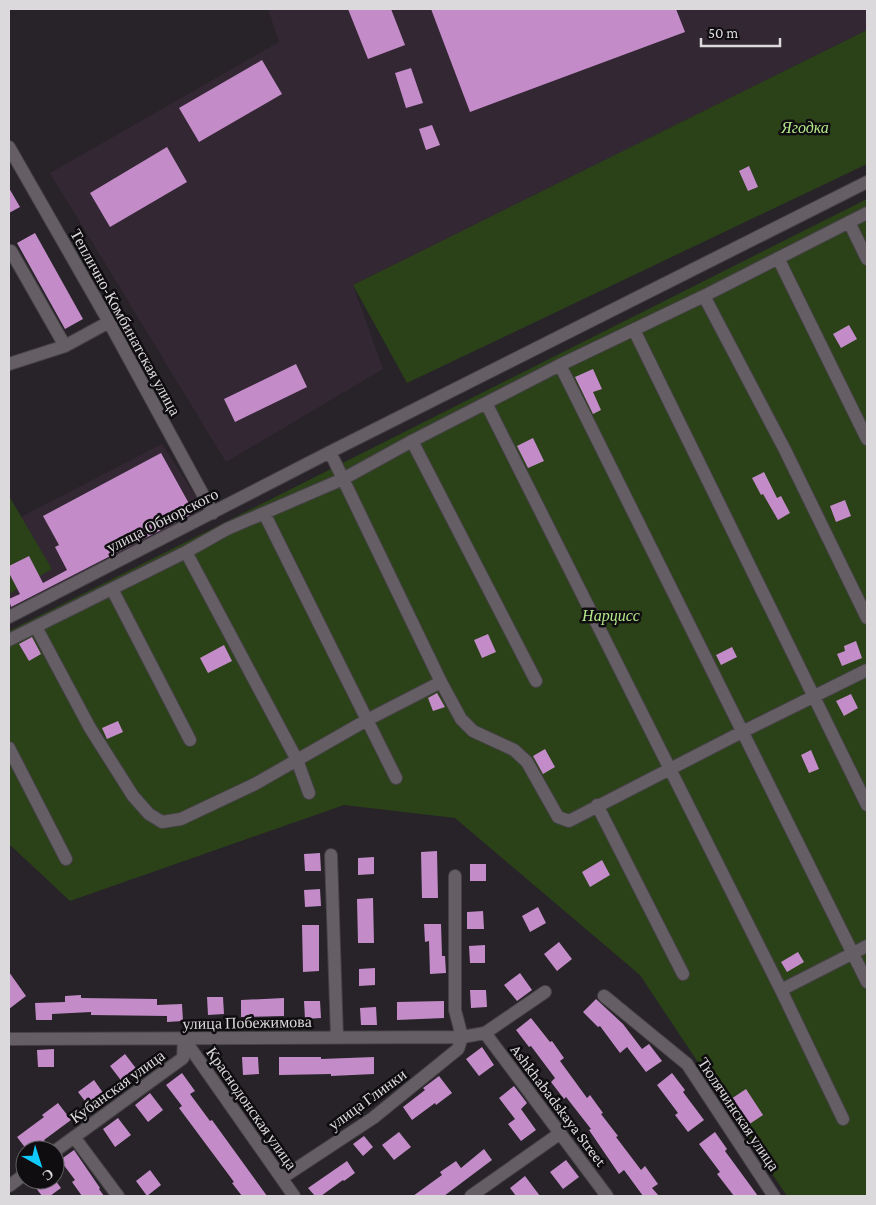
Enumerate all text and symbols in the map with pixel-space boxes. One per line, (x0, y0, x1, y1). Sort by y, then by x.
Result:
scale bar (701, 15, 780, 47)
text: 50 m (708, 25, 738, 41)
park label: Ягодка (780, 119, 829, 136)
street label: Теплично-Комбинатская улица (66, 226, 184, 419)
street label: улица Обнорского (104, 485, 221, 557)
park label: Нарцисс (581, 607, 640, 625)
street label: улица Побежимова (182, 1013, 312, 1033)
street label: Ashkhabadskaya Street (506, 1041, 610, 1171)
street label: Краснодонская улица (202, 1044, 300, 1173)
street label: Кубанская улица (67, 1046, 168, 1127)
street label: Тюлячинская улица (694, 1055, 783, 1175)
street label: улица Глинки (325, 1065, 410, 1134)
north arrow (15, 1140, 65, 1190)
text: С (39, 1166, 57, 1185)

